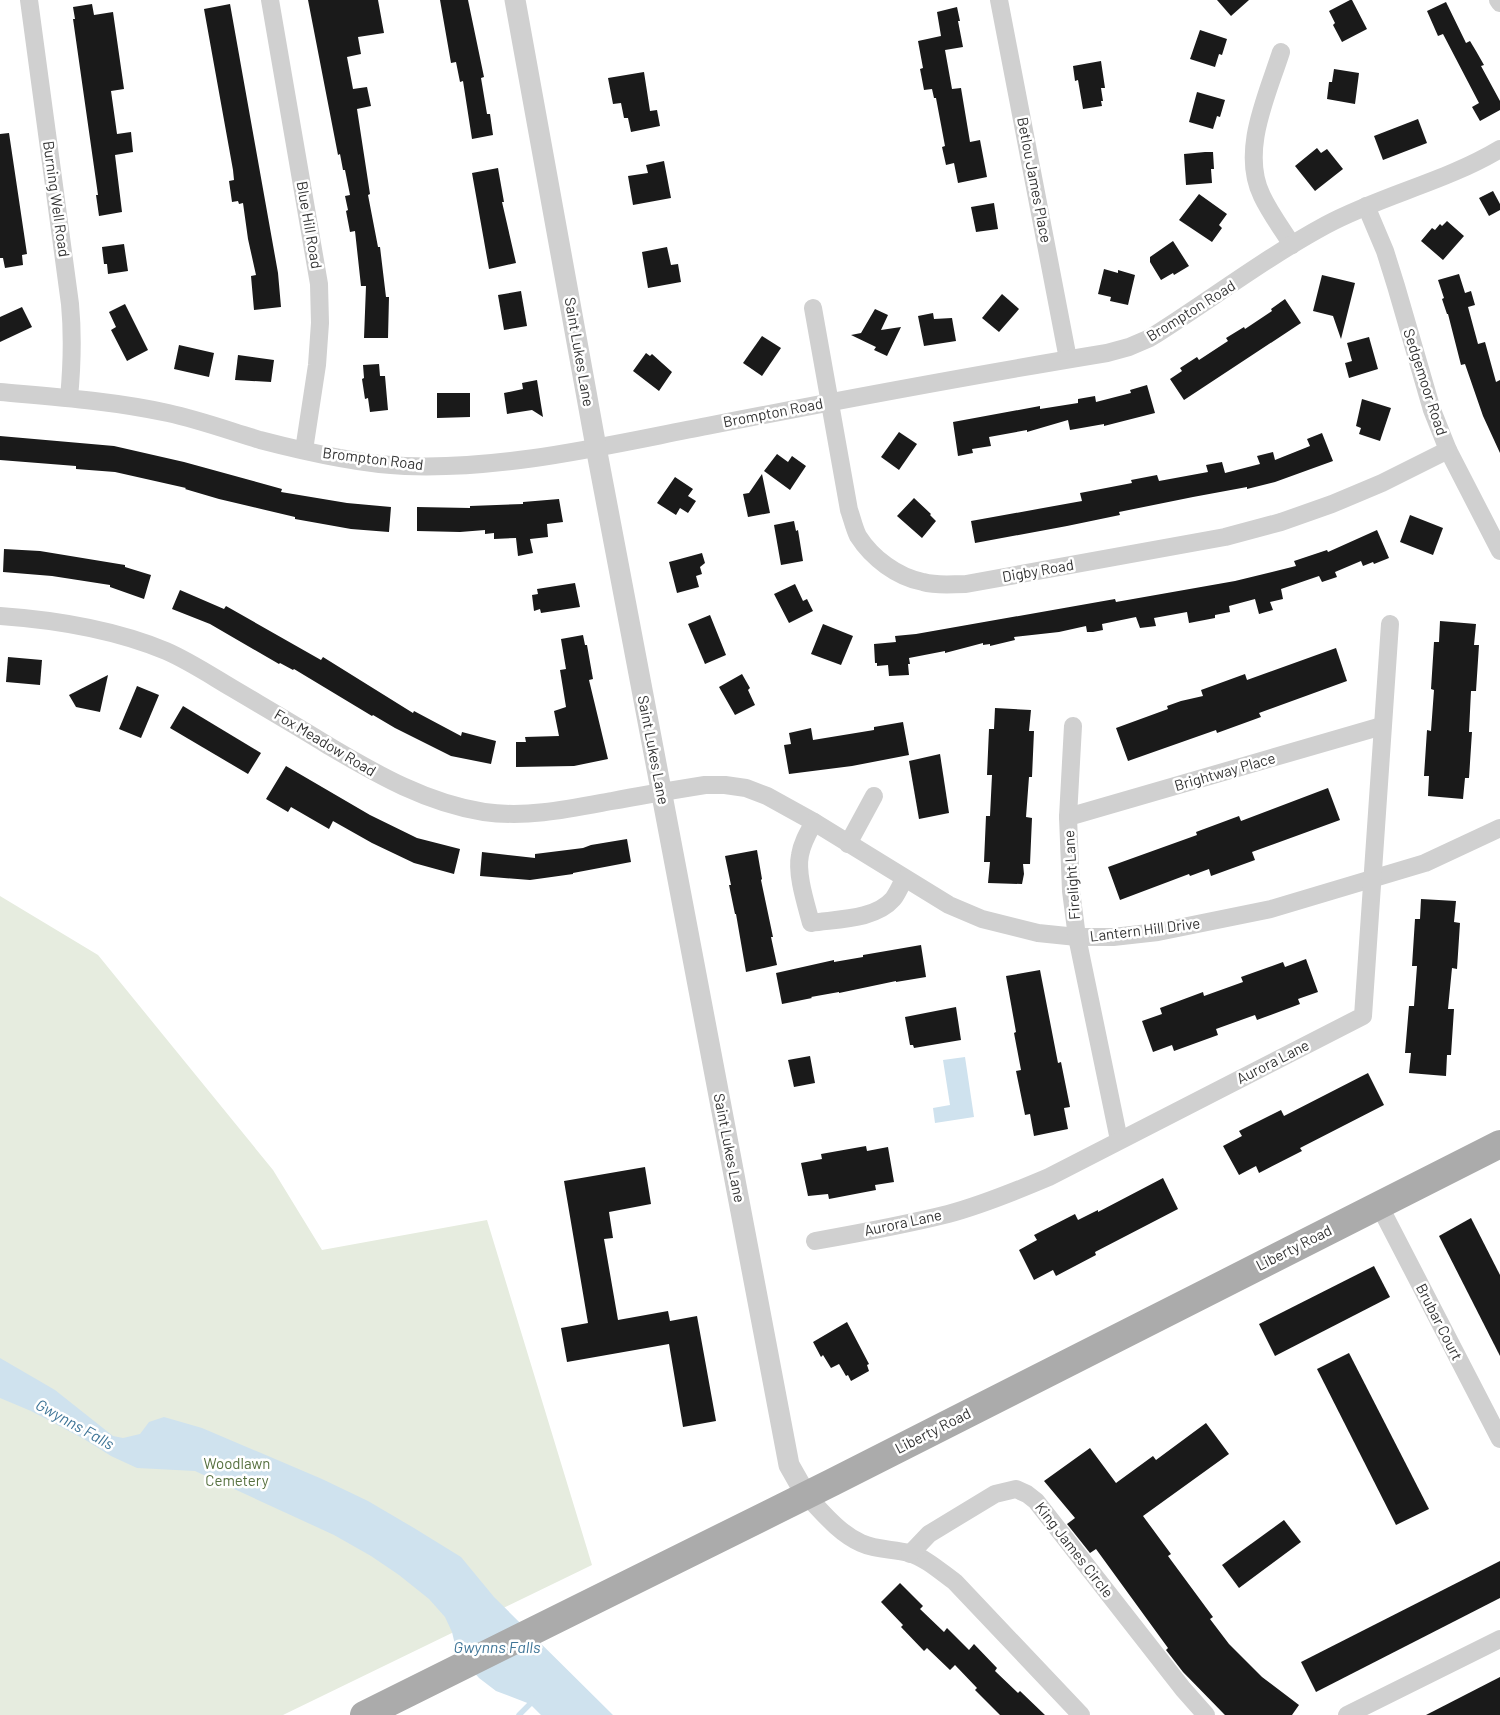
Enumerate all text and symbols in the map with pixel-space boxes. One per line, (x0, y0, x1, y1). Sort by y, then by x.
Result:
street label: Betlou James Place (1014, 115, 1056, 244)
street label: Burning Well Road (40, 140, 74, 258)
street label: Blue Hill Road (293, 180, 327, 270)
street label: Brompton Road (1143, 276, 1238, 345)
street label: Saint Lukes Lane (562, 296, 598, 408)
street label: Sedgemoor Road (1400, 326, 1452, 437)
street label: Brompton Road (721, 394, 824, 431)
street label: Brompton Road (322, 443, 424, 473)
street label: Digby Road (1001, 555, 1075, 585)
street label: Saint Lukes Lane (635, 694, 673, 806)
street label: Fox Meadow Road (271, 705, 380, 780)
street label: Brightway Place (1172, 748, 1277, 794)
street label: Firelight Lane (1059, 830, 1083, 920)
street label: Lantern Hill Drive (1089, 913, 1201, 945)
street label: Aurora Lane (1233, 1035, 1312, 1087)
street label: Saint Lukes Lane (711, 1092, 749, 1204)
street label: Aurora Lane (862, 1205, 943, 1239)
street label: Liberty Road (1253, 1220, 1334, 1274)
street label: Brubar Court (1413, 1280, 1467, 1363)
water label: Gwynns Falls (33, 1394, 118, 1453)
street label: Liberty Road (892, 1403, 973, 1457)
park label: Woodlawn Cemetery (204, 1454, 270, 1489)
street label: King James Circle (1032, 1498, 1118, 1601)
water label: Gwynns Falls (454, 1637, 541, 1656)

